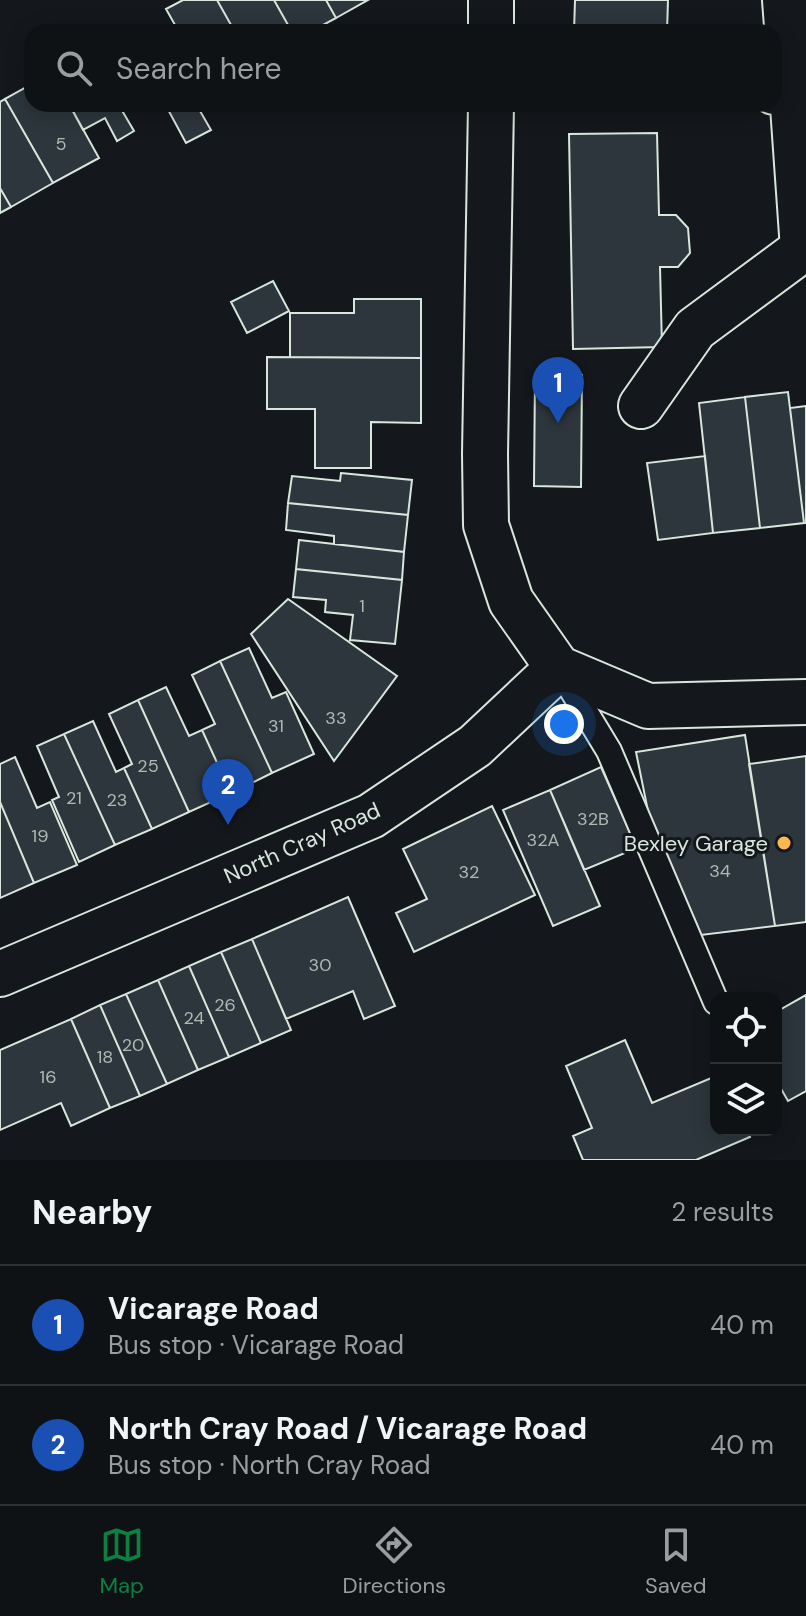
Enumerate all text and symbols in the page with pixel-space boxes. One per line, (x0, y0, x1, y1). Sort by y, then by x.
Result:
search box (24, 24, 782, 112)
icon: search (52, 46, 96, 90)
text: Search here (116, 49, 282, 88)
house number: 5 (56, 132, 66, 156)
pin: 1 (532, 357, 584, 423)
house number: 1 (359, 594, 365, 618)
your location (544, 704, 584, 744)
house number: 33 (325, 706, 347, 730)
house number: 31 (268, 714, 284, 738)
house number: 25 (137, 754, 159, 778)
pin: 2 (202, 759, 254, 825)
house number: 21 (66, 786, 82, 810)
house number: 23 (106, 788, 128, 812)
street label: North Cray Road (219, 796, 385, 890)
house number: 32B (577, 807, 609, 831)
house number: 19 (32, 824, 48, 848)
house number: 32A (527, 828, 560, 852)
place label: Bexley Garage (624, 829, 768, 858)
marker: Bexley Garage (775, 834, 793, 852)
house number: 34 (709, 859, 731, 883)
house number: 32 (458, 860, 480, 884)
house number: 30 (309, 953, 331, 977)
map controls (710, 992, 782, 1136)
button: locate (710, 992, 782, 1064)
house number: 26 (214, 993, 236, 1017)
house number: 24 (184, 1006, 205, 1030)
house number: 20 (122, 1033, 144, 1057)
house number: 18 (97, 1045, 113, 1069)
button: layers (710, 1064, 782, 1136)
house number: 16 (40, 1065, 56, 1089)
text: Nearby (32, 1190, 152, 1235)
text: 2 results (671, 1195, 774, 1229)
text: Vicarage Road (108, 1289, 319, 1328)
text: 1 (53, 1308, 63, 1342)
text: 40 m (710, 1308, 774, 1342)
text: Bus stop · Vicarage Road (108, 1328, 404, 1362)
text: North Cray Road / Vicarage Road (108, 1409, 587, 1448)
text: 2 (50, 1428, 66, 1462)
text: 40 m (710, 1428, 774, 1462)
text: Bus stop · North Cray Road (108, 1448, 431, 1482)
tab: Map (99, 1523, 144, 1600)
tab: Directions (343, 1523, 446, 1600)
tab: Saved (645, 1523, 707, 1600)

